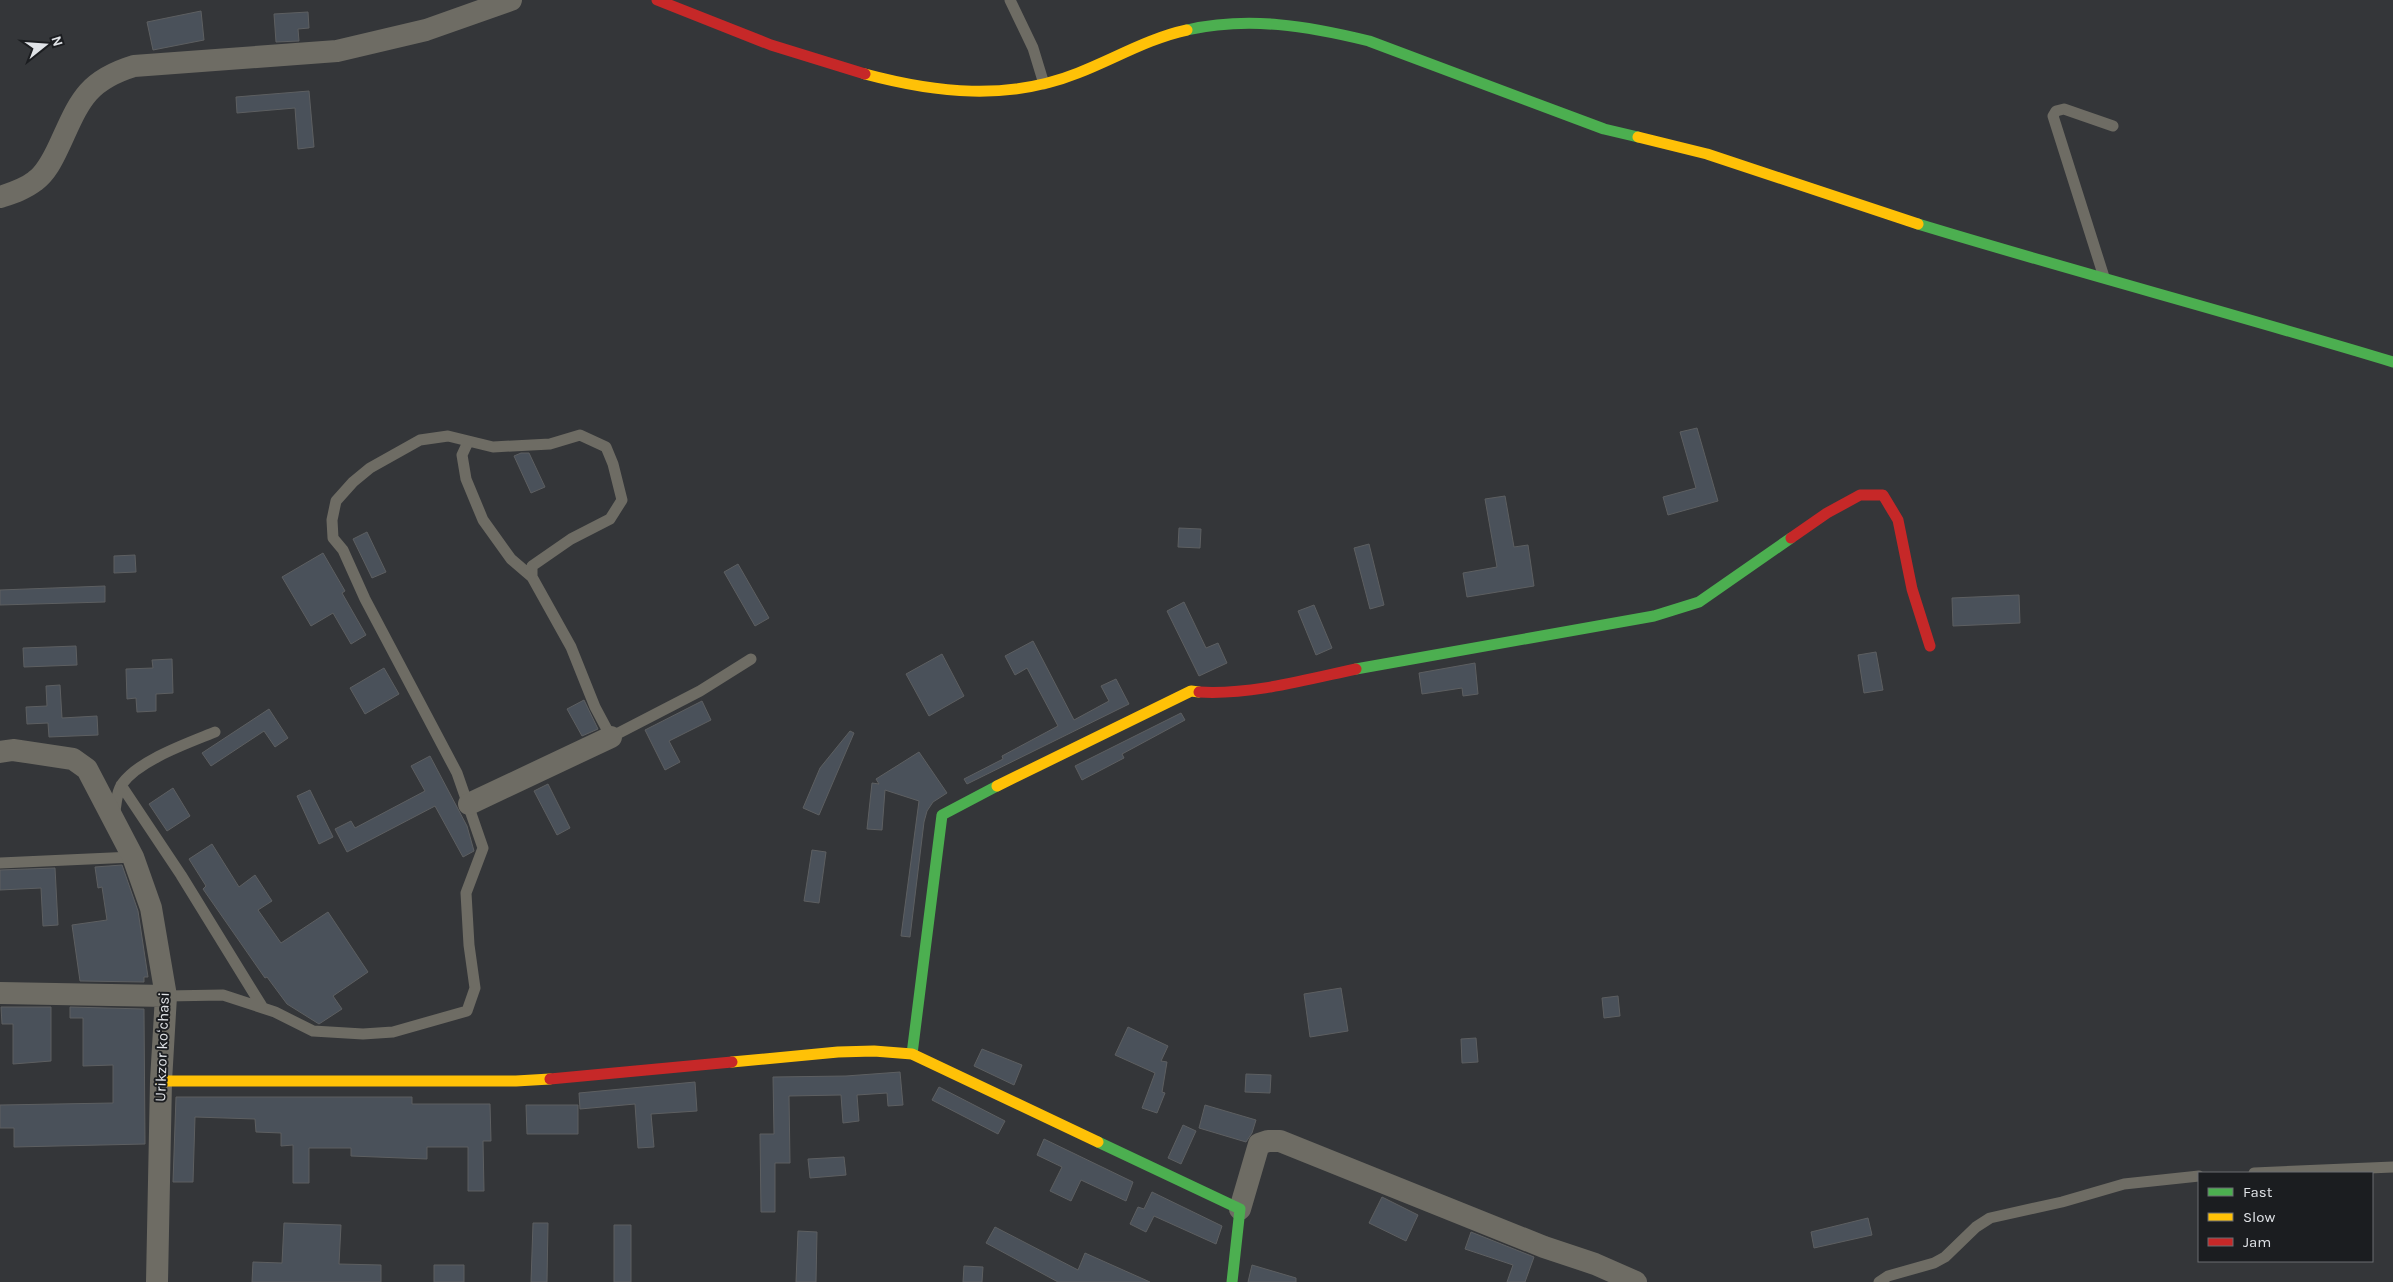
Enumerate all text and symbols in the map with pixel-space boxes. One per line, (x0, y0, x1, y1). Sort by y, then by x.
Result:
north arrow (20, 20, 70, 70)
text: N (47, 34, 67, 49)
street label: Urikzor koʻchasi (151, 992, 173, 1102)
legend (2198, 1172, 2373, 1262)
text: Fast (2243, 1183, 2273, 1201)
text: Slow (2243, 1208, 2275, 1226)
text: Jam (2243, 1233, 2271, 1251)

